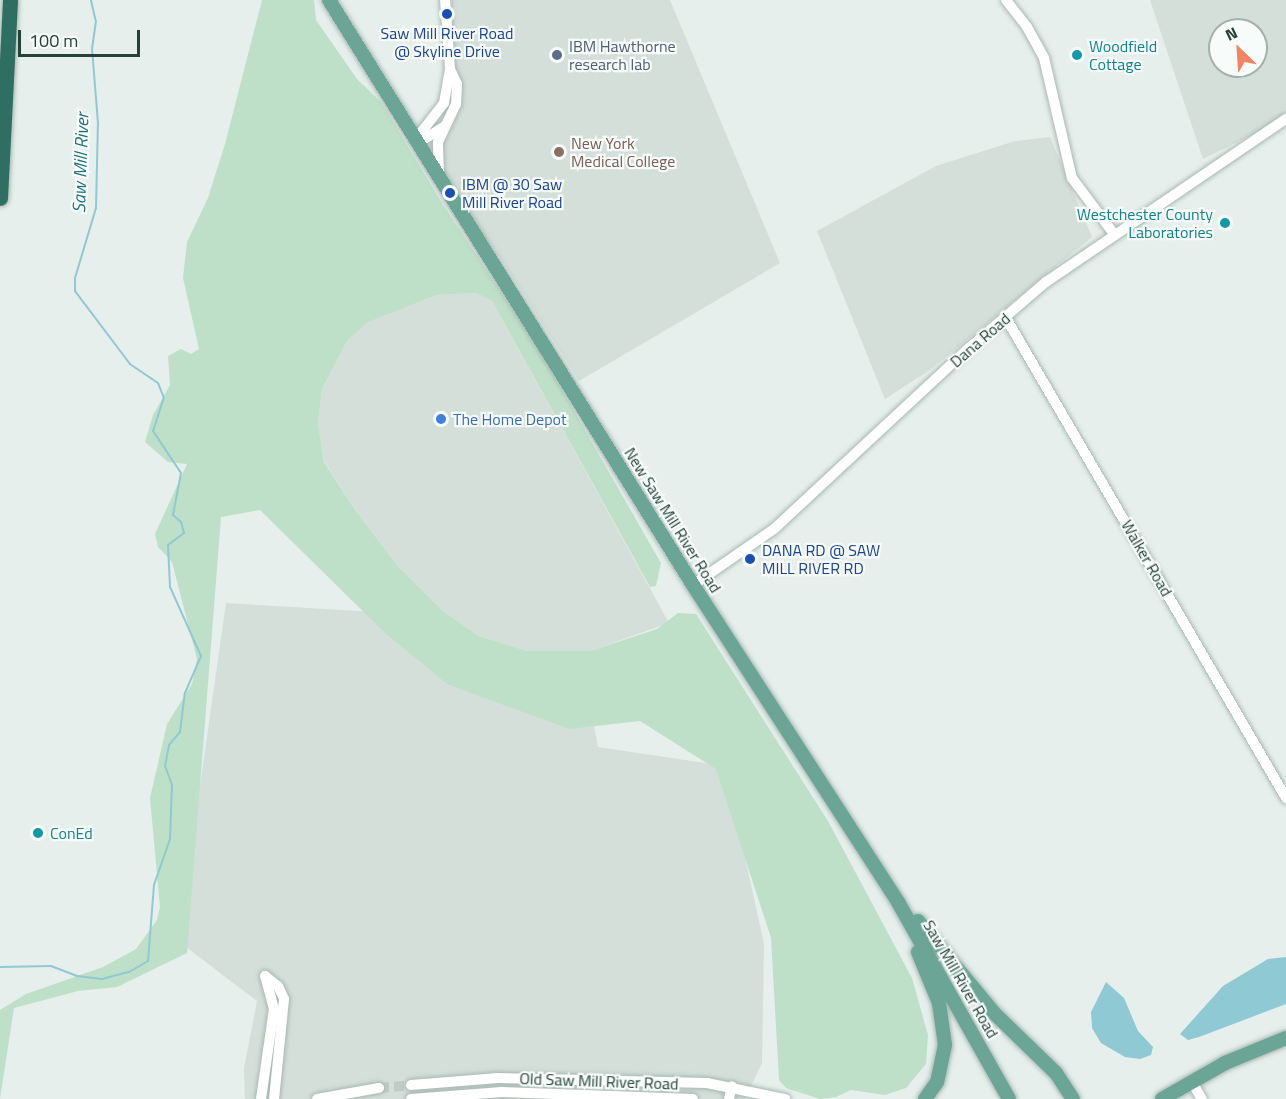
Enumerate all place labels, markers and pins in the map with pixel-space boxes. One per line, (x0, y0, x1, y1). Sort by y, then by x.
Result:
marker: Saw Mill River Road @ Skyline Drive (440, 7, 454, 21)
place label: Saw Mill River Road @ Skyline Drive (381, 23, 513, 61)
place label: IBM Hawthorne research lab (569, 36, 676, 74)
place label: Woodfield Cottage (1089, 36, 1157, 74)
marker: IBM Hawthorne research lab (550, 48, 564, 62)
marker: Woodfield Cottage (1070, 48, 1084, 62)
place label: New York Medical College (571, 133, 675, 171)
marker: New York Medical College (552, 145, 566, 159)
place label: IBM @ 30 Saw Mill River Road (462, 174, 563, 212)
marker: IBM @ 30 Saw Mill River Road (443, 186, 457, 200)
place label: Westchester County Laboratories (1077, 204, 1213, 242)
marker: Westchester County Laboratories (1218, 216, 1232, 230)
place label: The Home Depot (453, 409, 567, 429)
marker: The Home Depot (434, 412, 448, 426)
place label: DANA RD @ SAW MILL RIVER RD (762, 540, 880, 578)
marker: DANA RD @ SAW MILL RIVER RD (743, 552, 757, 566)
place label: ConEd (50, 823, 93, 843)
marker: ConEd (31, 826, 45, 840)

